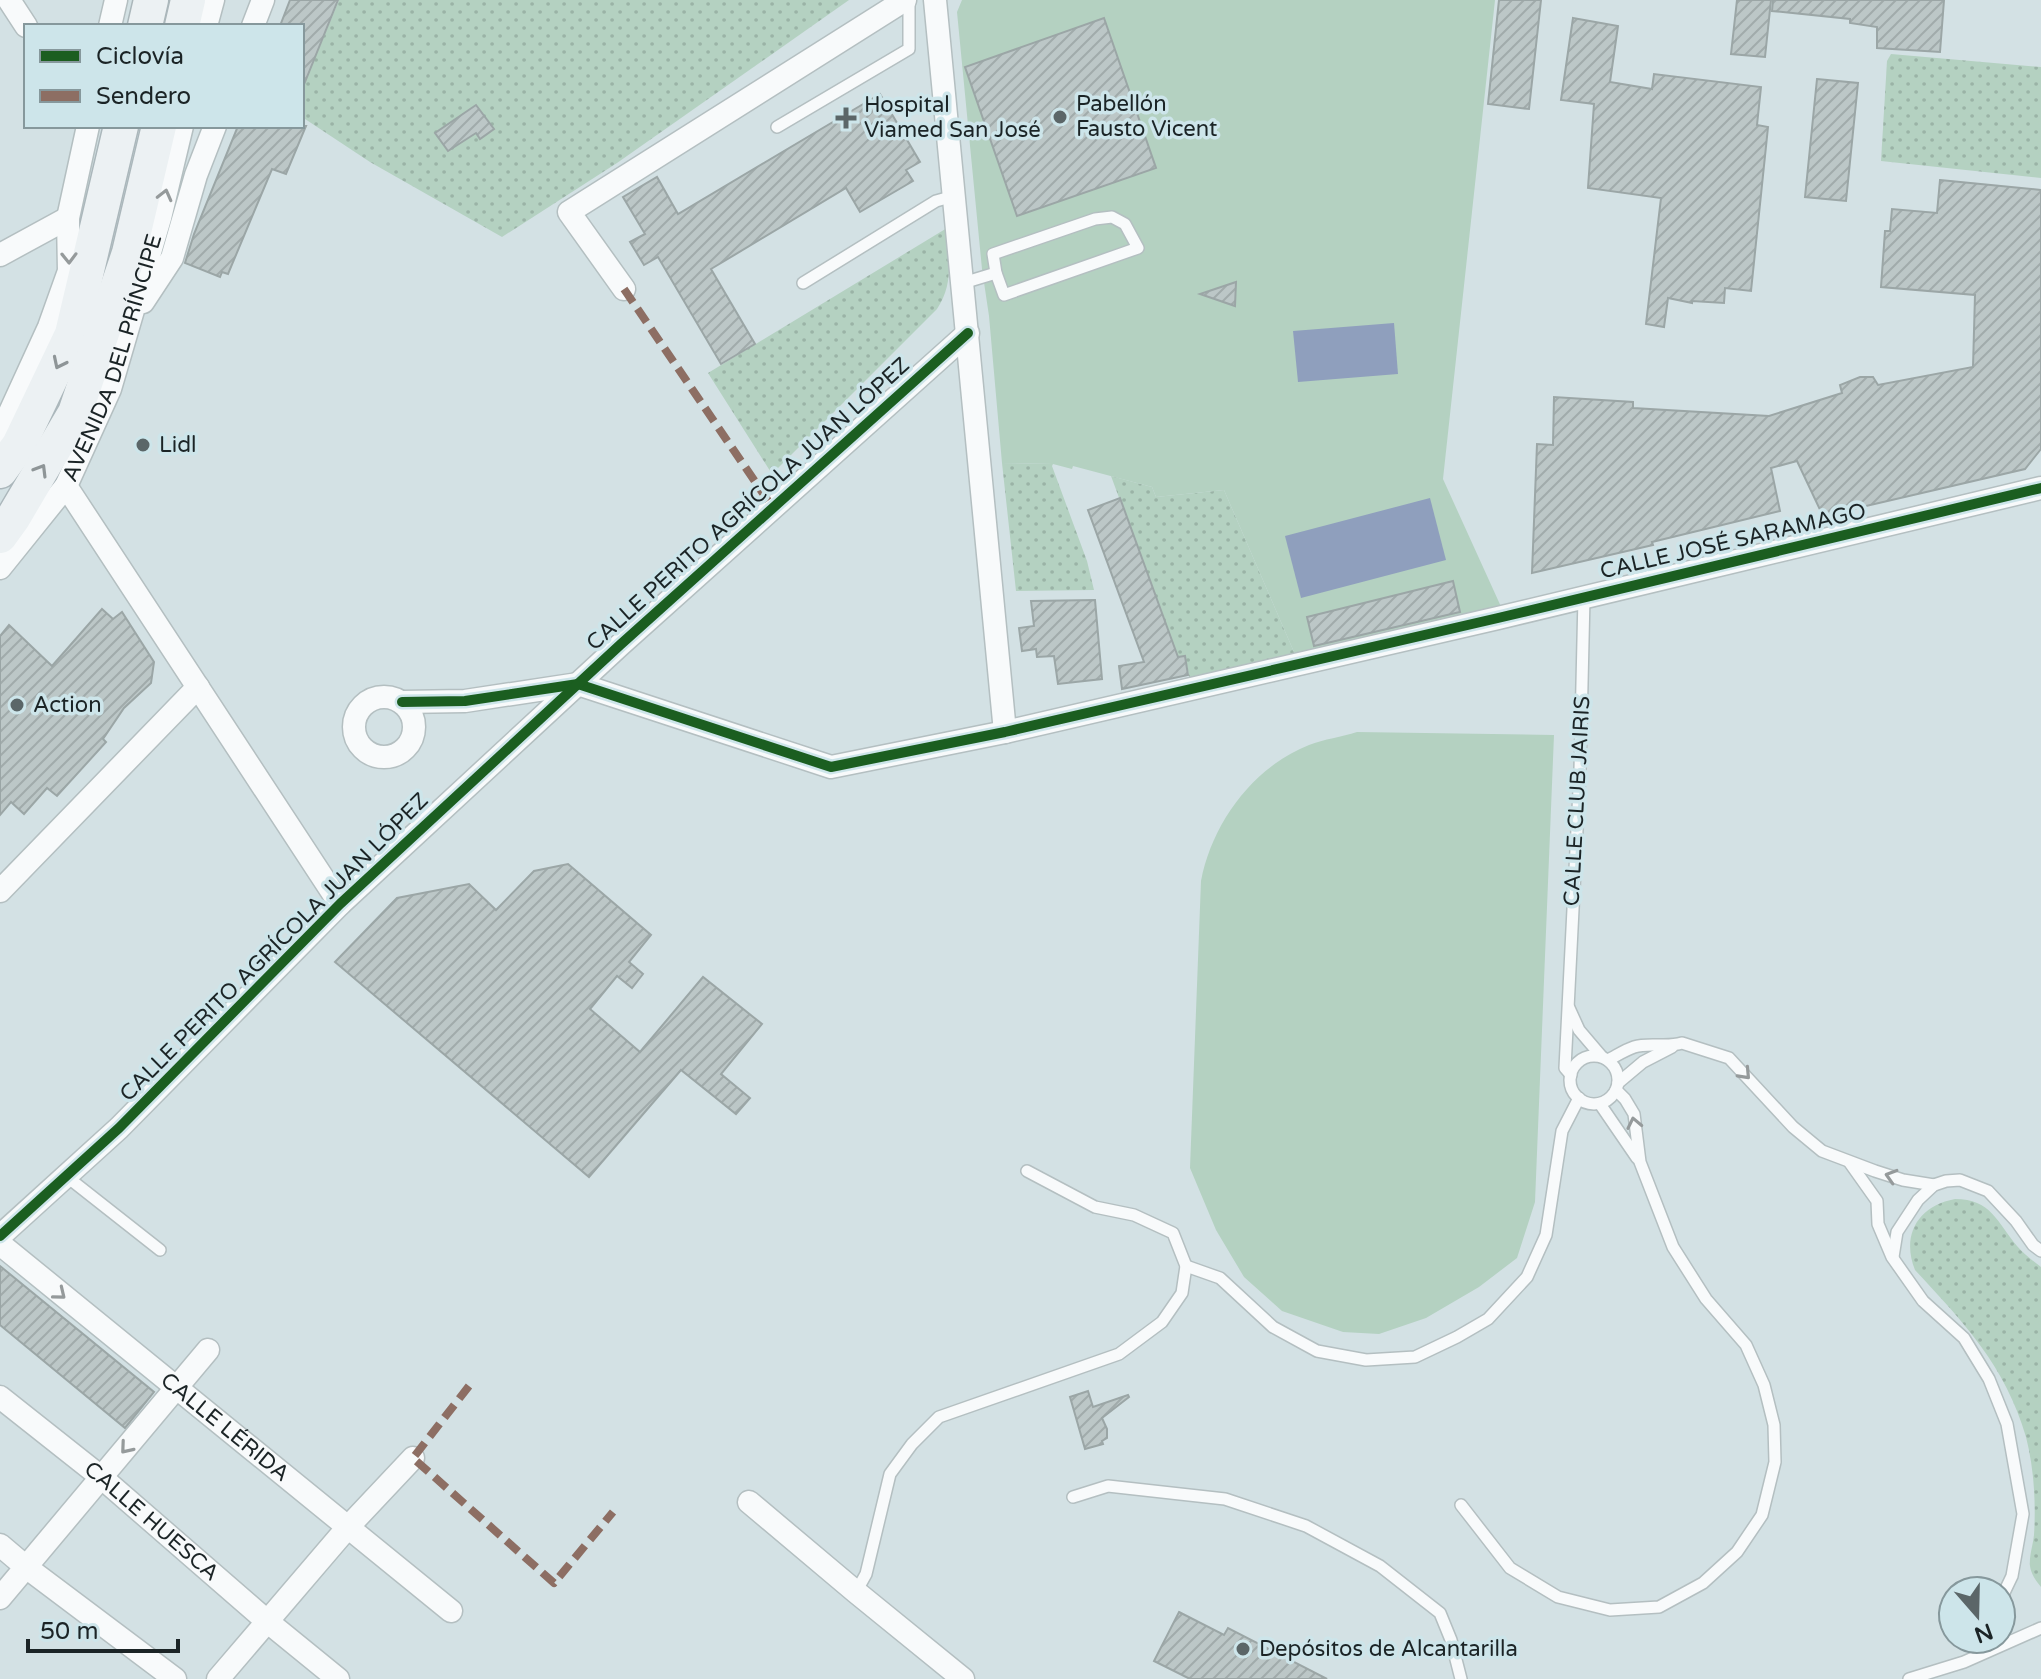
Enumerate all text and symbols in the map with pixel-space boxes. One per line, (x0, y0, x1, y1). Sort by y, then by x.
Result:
legend (24, 24, 304, 128)
text: Ciclovía (96, 42, 184, 71)
text: Sendero (96, 82, 191, 111)
place label: Pabellón Fausto Vicent (1076, 91, 1217, 142)
place label: Hospital Viamed San José (864, 92, 1041, 143)
marker: Hospital Viamed San José (835, 107, 857, 129)
marker: Pabellón Fausto Vicent (1051, 108, 1069, 126)
one-way arrow (156, 188, 173, 202)
street label: AVENIDA DEL PRÍNCIPE (57, 231, 168, 486)
one-way arrow (60, 252, 78, 265)
street label: CALLE PERITO AGRÍCOLA JUAN LÓPEZ (581, 351, 915, 656)
one-way arrow (53, 355, 69, 370)
place label: Lidl (159, 432, 197, 458)
marker: Lidl (134, 436, 152, 454)
one-way arrow (32, 464, 47, 479)
street label: CALLE JOSÉ SARAMAGO (1597, 497, 1869, 584)
place label: Action (33, 692, 102, 718)
street label: CALLE CLUB JAIRIS (1559, 695, 1595, 907)
marker: Action (8, 696, 26, 714)
street label: CALLE PERITO AGRÍCOLA JUAN LÓPEZ (114, 787, 434, 1107)
one-way arrow (1735, 1065, 1750, 1079)
one-way arrow (1626, 1117, 1643, 1131)
one-way arrow (1885, 1169, 1899, 1185)
one-way arrow (51, 1284, 66, 1299)
street label: CALLE LÉRIDA (155, 1367, 294, 1487)
one-way arrow (121, 1439, 136, 1453)
street label: CALLE HUESCA (79, 1456, 224, 1586)
north arrow (1937, 1575, 2017, 1655)
scale bar (28, 1603, 178, 1653)
text: 50 m (40, 1617, 98, 1646)
text: N (1971, 1618, 1996, 1648)
place label: Depósitos de Alcantarilla (1259, 1636, 1518, 1662)
marker: Depósitos de Alcantarilla (1234, 1640, 1252, 1658)

